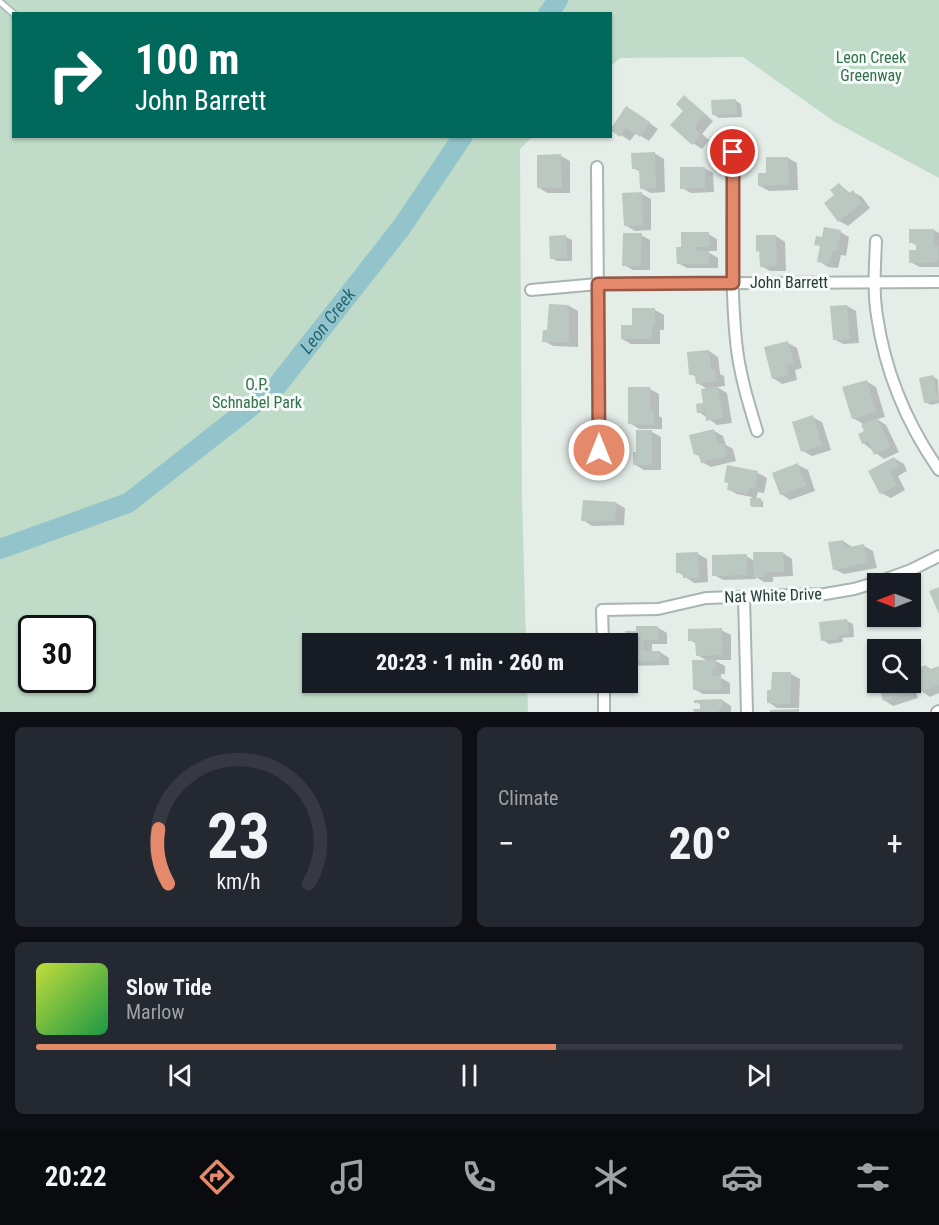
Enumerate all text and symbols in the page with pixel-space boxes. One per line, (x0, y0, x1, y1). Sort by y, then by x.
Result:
text: 100 m (135, 35, 240, 84)
icon: right (36, 36, 114, 114)
park label: Leon Creek Greenway (836, 48, 907, 85)
text: John Barrett (135, 85, 266, 117)
pin (707, 126, 758, 177)
icon: arrive (716, 135, 749, 168)
street label: John Barrett (750, 273, 828, 292)
water label: Leon Creek (295, 283, 360, 358)
park label: O.P. Schnabel Park (212, 375, 303, 412)
position arrow (567, 418, 631, 482)
north arrow (867, 573, 921, 627)
map controls (867, 573, 921, 693)
street label: Nat White Drive (724, 584, 822, 607)
speed limit sign: 30 (18, 615, 96, 693)
button: search (867, 639, 921, 693)
text: 20:23 · 1 min · 260 m (376, 650, 564, 675)
text: Climate (498, 786, 558, 810)
text: 23 (207, 800, 270, 873)
text: 20° (669, 817, 732, 870)
text: − (498, 824, 515, 863)
text: + (887, 824, 903, 863)
text: km/h (216, 869, 261, 894)
text: Slow Tide (126, 975, 212, 1000)
text: Marlow (126, 1000, 184, 1024)
icon: previous (164, 1059, 197, 1092)
icon: pause (453, 1059, 486, 1092)
icon: next (742, 1059, 775, 1092)
icon: directions (196, 1156, 238, 1198)
icon: music (327, 1156, 369, 1198)
icon: phone (458, 1156, 500, 1198)
icon: climate (590, 1156, 632, 1198)
icon: car (721, 1156, 763, 1198)
icon: filters (852, 1156, 894, 1198)
text: 20:22 (45, 1161, 107, 1193)

